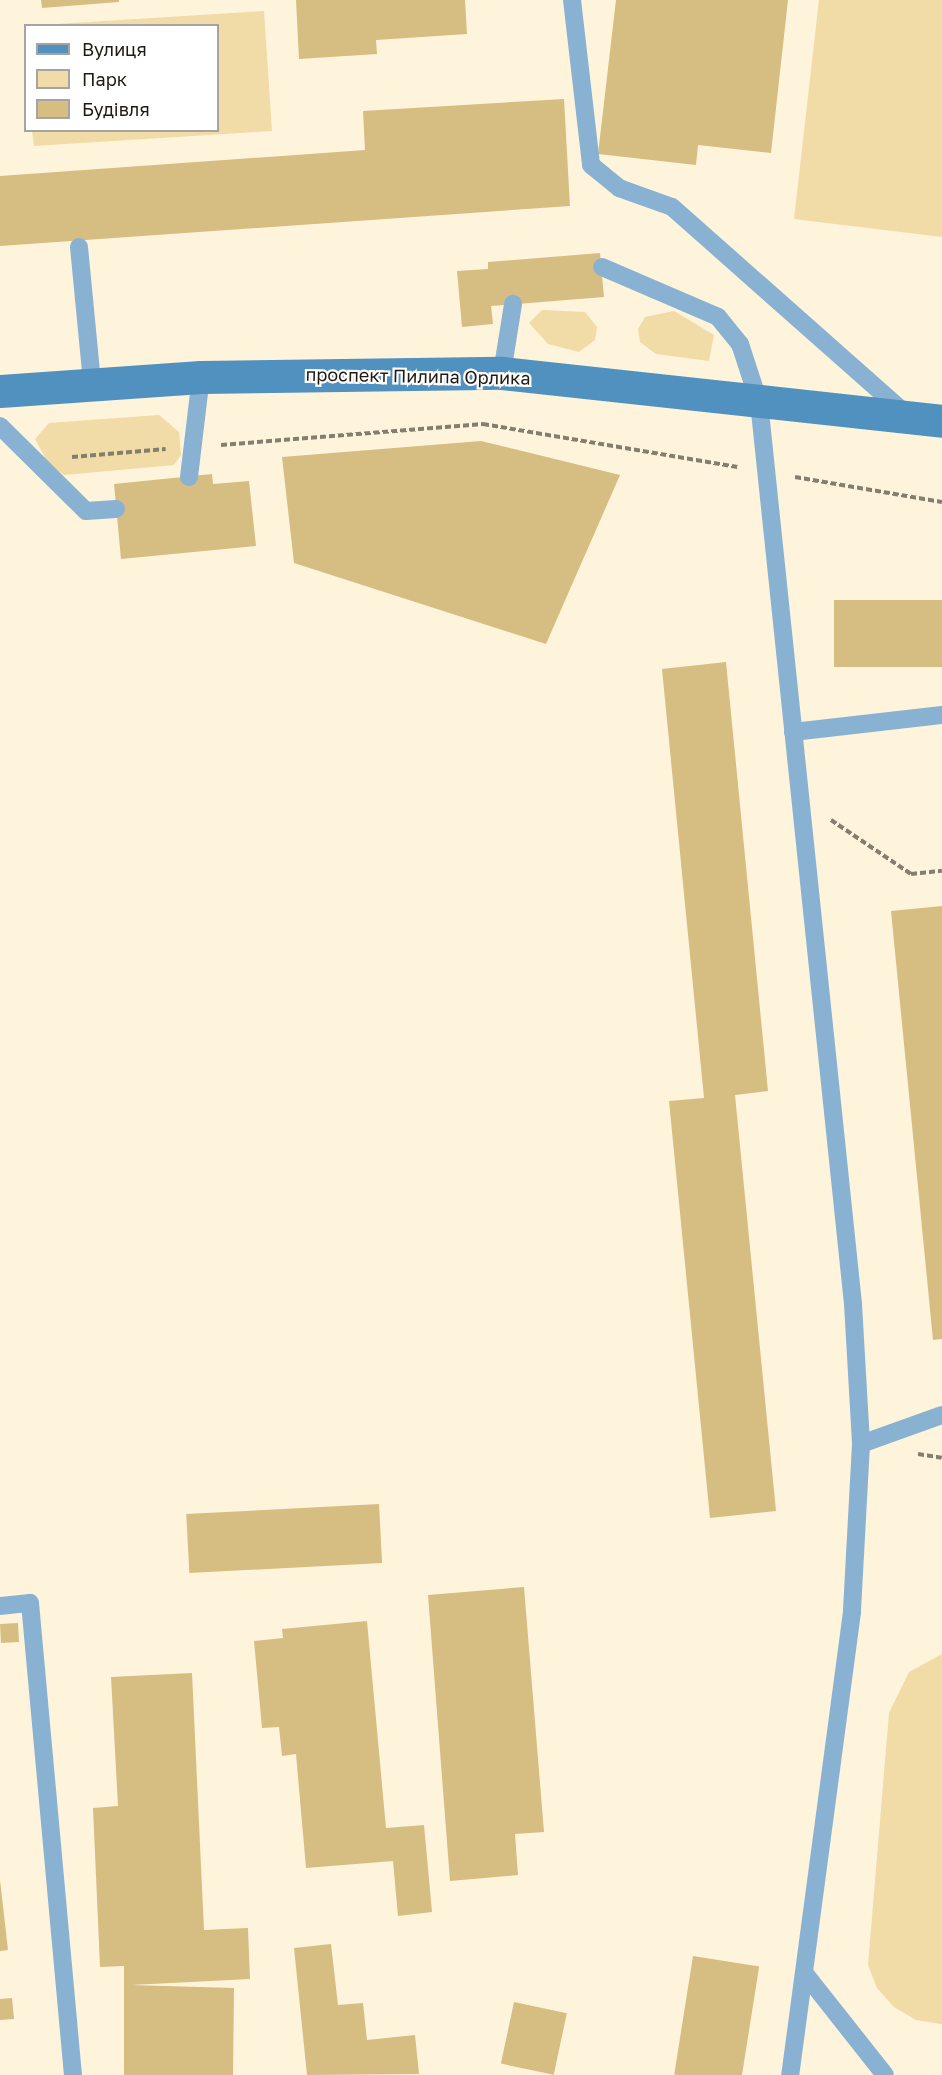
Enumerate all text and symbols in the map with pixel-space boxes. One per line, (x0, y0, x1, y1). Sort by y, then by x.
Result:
legend (24, 24, 219, 132)
text: Вулиця (82, 38, 147, 60)
text: Парк (82, 68, 127, 90)
text: Будівля (82, 98, 150, 120)
street label: проспект Пилипа Орлика (305, 363, 531, 389)

